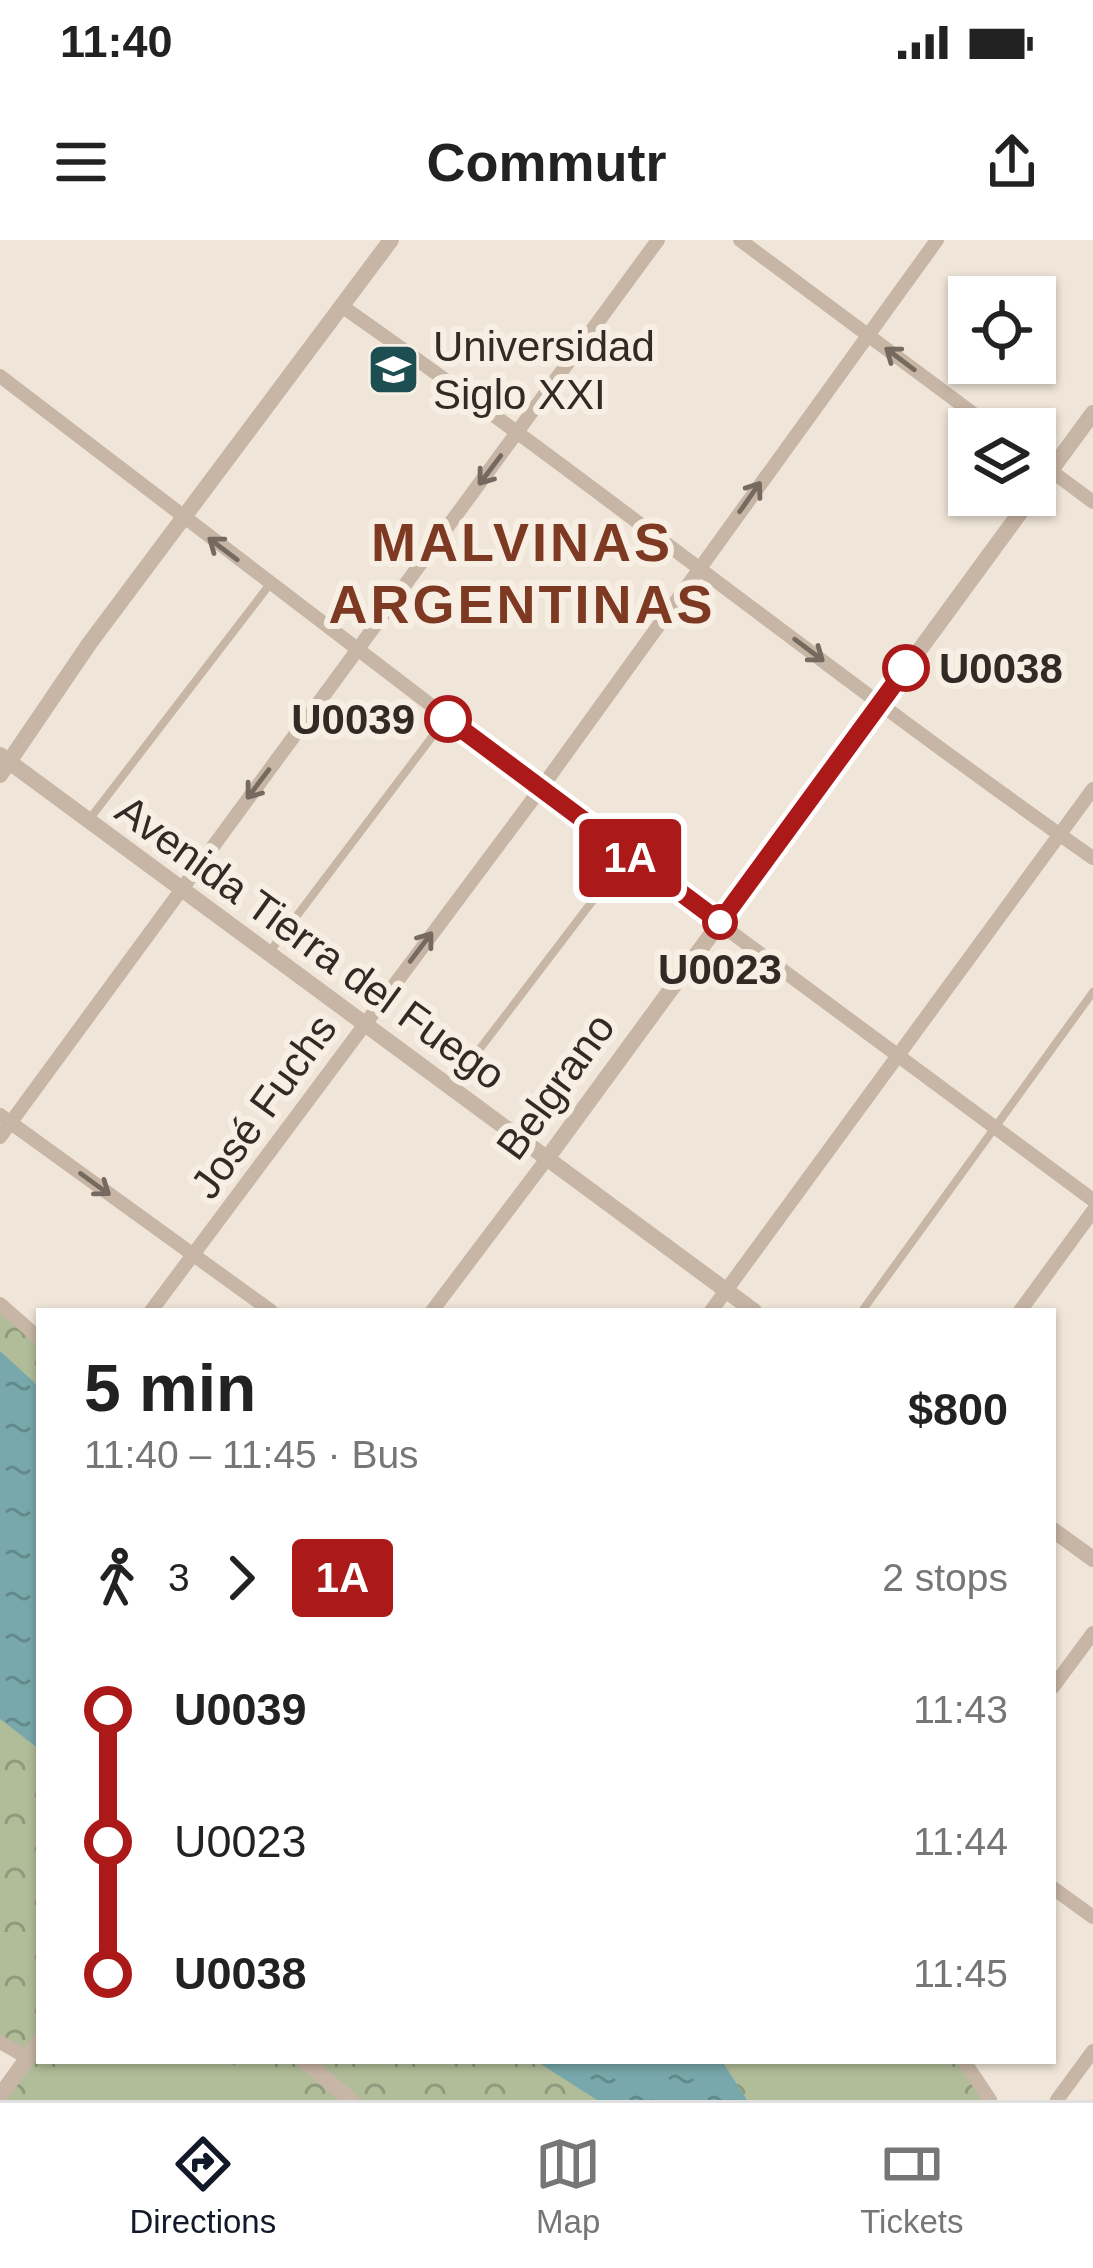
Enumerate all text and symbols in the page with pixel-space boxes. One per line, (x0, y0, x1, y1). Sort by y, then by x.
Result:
text: 11:40 (60, 16, 173, 67)
icon: menu (48, 129, 114, 195)
icon: share (979, 129, 1045, 195)
text: Commutr (427, 132, 667, 192)
map controls (948, 276, 1056, 516)
button: locate (948, 276, 1056, 384)
place label: Universidad Siglo XXI (433, 323, 655, 418)
school or university icon: Universidad Siglo XXI (366, 342, 422, 398)
one-way arrow (884, 347, 917, 373)
button: layers (948, 408, 1056, 516)
one-way arrow (477, 453, 503, 486)
one-way arrow (737, 481, 762, 514)
district label: MALVINAS ARGENTINAS (328, 512, 716, 634)
one-way arrow (207, 537, 240, 563)
one-way arrow (792, 637, 825, 662)
place label: U0038 (939, 645, 1063, 692)
marker: U0038 (884, 646, 928, 690)
place label: U0039 (291, 696, 415, 743)
marker: U0039 (426, 697, 470, 741)
one-way arrow (245, 767, 271, 799)
street label: Avenida Tierra del Fuego (107, 786, 514, 1099)
line badge: 1A (576, 819, 684, 897)
text: 1A (603, 834, 657, 881)
marker: U0023 (704, 906, 736, 938)
one-way arrow (407, 932, 434, 964)
place label: U0023 (658, 946, 782, 993)
street label: Belgrano (487, 1004, 624, 1168)
street label: José Fuchs (181, 1006, 346, 1207)
one-way arrow (78, 1171, 111, 1196)
text: 5 min (84, 1351, 256, 1425)
text: $800 (908, 1384, 1008, 1435)
text: 11:40 – 11:45 · Bus (84, 1433, 419, 1476)
icon: walk (84, 1545, 150, 1611)
icon: forward (208, 1545, 274, 1611)
text: 1A (316, 1554, 369, 1601)
text: 3 (168, 1556, 190, 1599)
text: 2 stops (882, 1556, 1008, 1599)
text: U0039 (174, 1684, 307, 1735)
text: 11:43 (913, 1688, 1008, 1731)
text: U0023 (174, 1816, 307, 1867)
text: 11:44 (913, 1820, 1008, 1863)
text: U0038 (174, 1948, 307, 1999)
text: 11:45 (913, 1952, 1008, 1995)
tab: Directions (129, 2131, 276, 2241)
tab: Map (535, 2131, 601, 2241)
tab: Tickets (860, 2131, 963, 2241)

